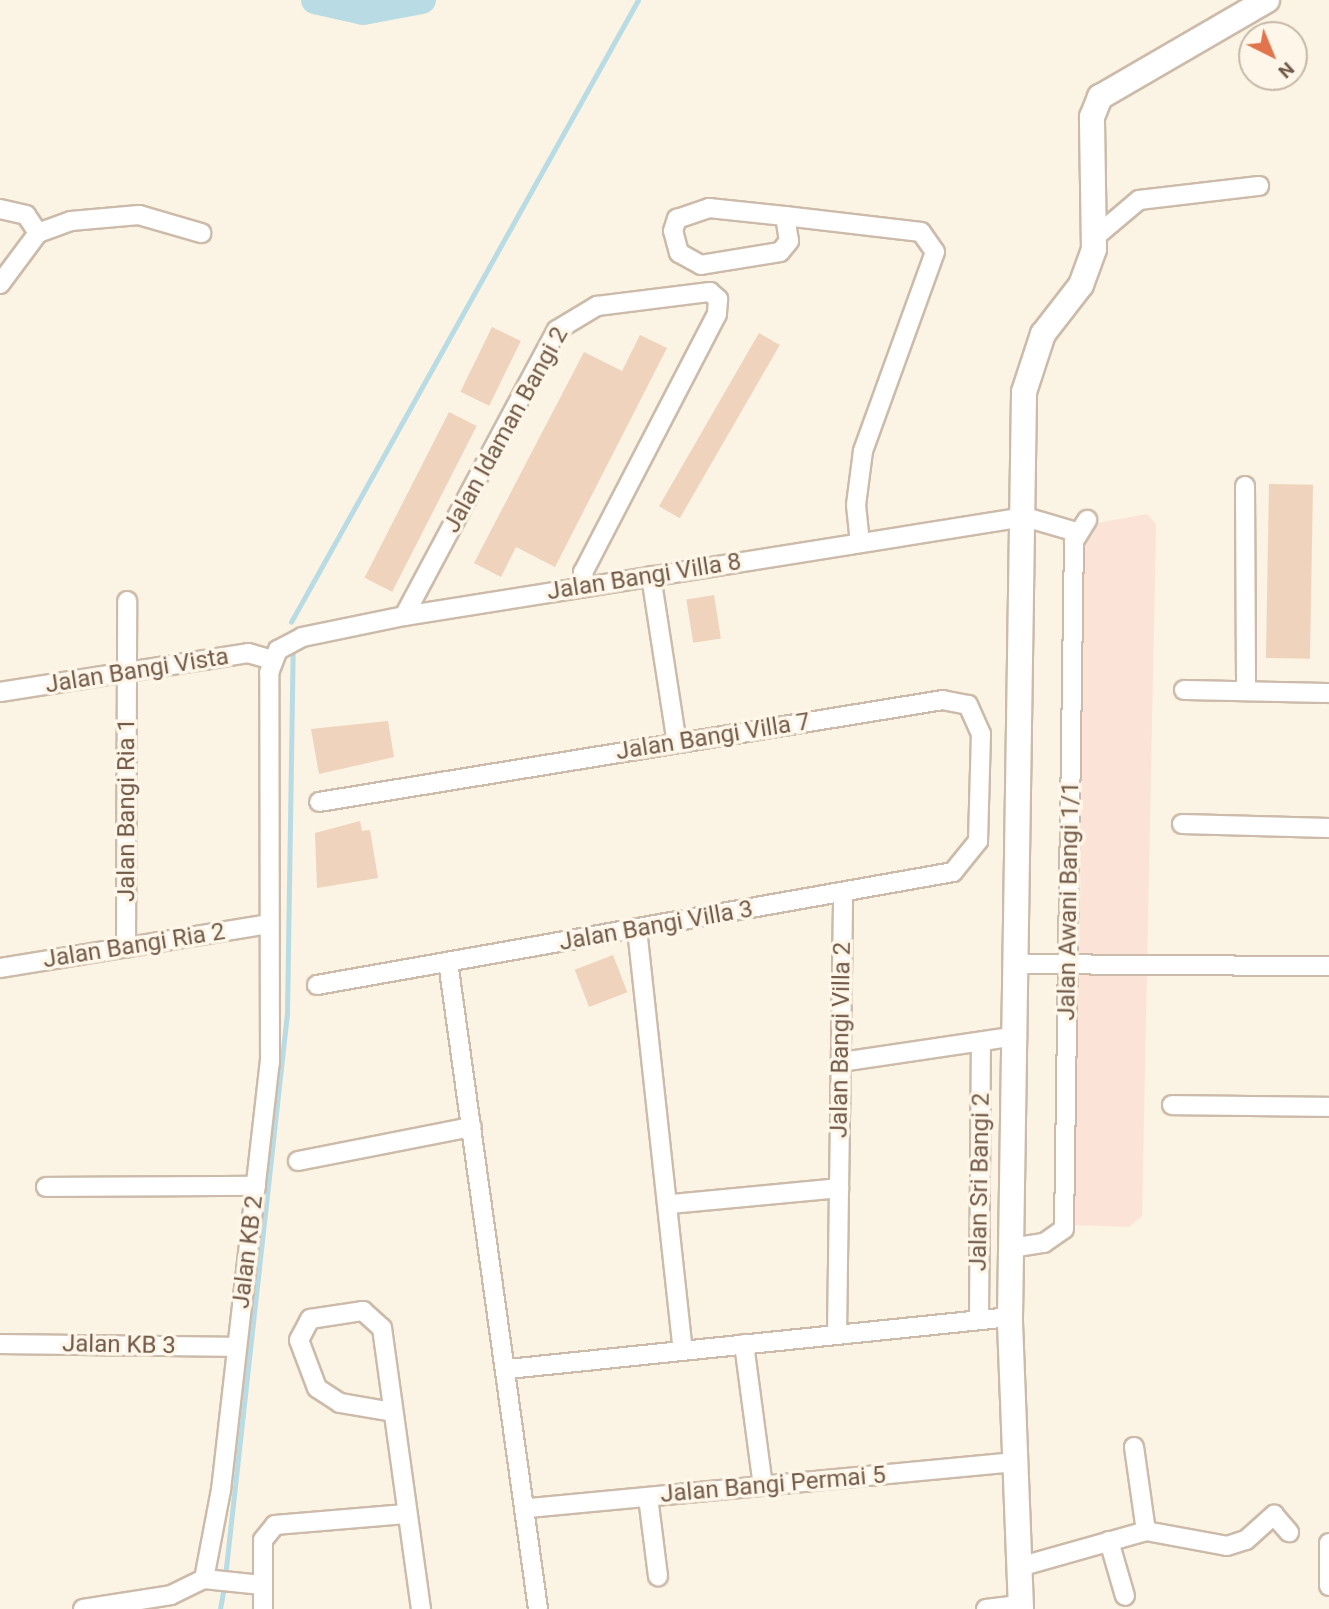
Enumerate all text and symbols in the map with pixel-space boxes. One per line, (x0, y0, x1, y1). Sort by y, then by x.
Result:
north arrow (1238, 21, 1308, 91)
text: N (1274, 57, 1299, 83)
street label: Jalan Idaman Bangi 2 (437, 322, 575, 538)
street label: Jalan Bangi Villa 8 (545, 547, 743, 607)
street label: Jalan Bangi Vista (43, 642, 231, 700)
street label: Jalan Bangi Villa 7 (614, 707, 812, 767)
street label: Jalan Bangi Ria 1 (113, 718, 141, 902)
street label: Jalan Awani Bangi 1/1 (1053, 781, 1085, 1021)
street label: Jalan Bangi Villa 3 (557, 895, 755, 957)
street label: Jalan Bangi Ria 2 (41, 917, 227, 975)
street label: Jalan Bangi Villa 2 (825, 942, 857, 1138)
street label: Jalan Sri Bangi 2 (964, 1092, 996, 1272)
street label: Jalan KB 2 (227, 1194, 269, 1310)
street label: Jalan KB 3 (62, 1330, 176, 1360)
street label: Jalan Bangi Permai 5 (659, 1461, 887, 1509)

